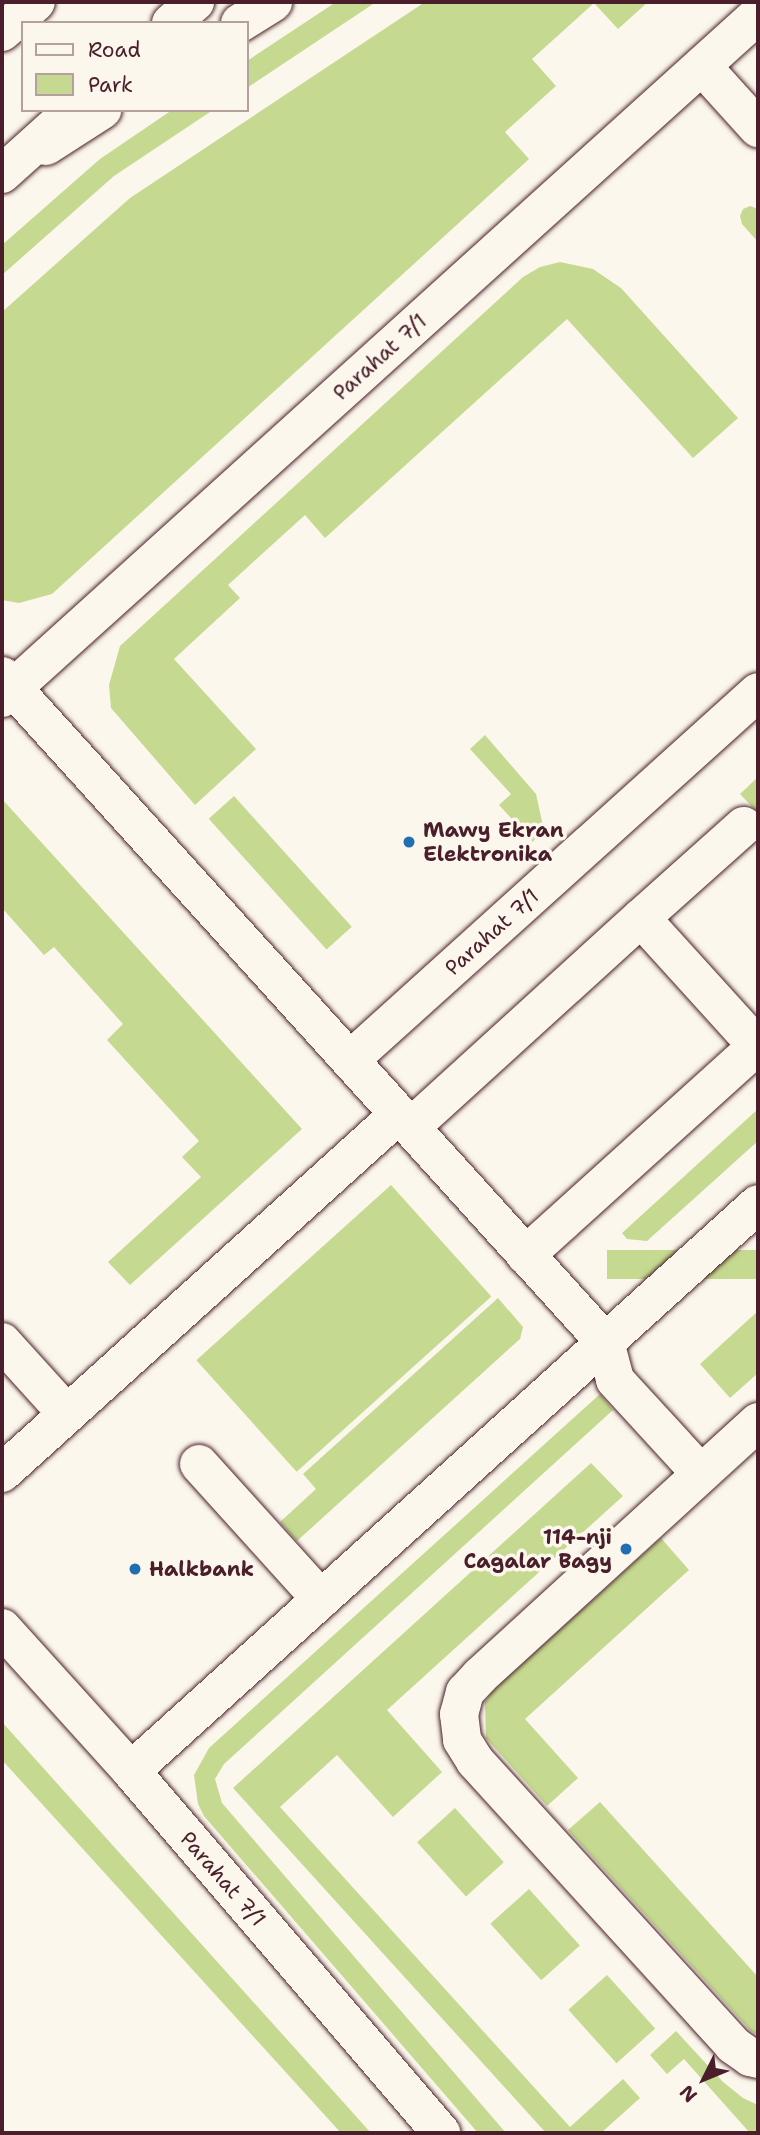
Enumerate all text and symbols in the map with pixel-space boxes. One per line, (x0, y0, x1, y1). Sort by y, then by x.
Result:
legend (21, 21, 248, 112)
text: Road (88, 36, 141, 64)
text: Park (88, 71, 133, 99)
street label: Parahat 7/1 (328, 308, 432, 406)
place label: Mawy Ekran Elektronika (423, 817, 564, 867)
marker: Mawy Ekran Elektronika (401, 834, 417, 850)
street label: Parahat 7/1 (440, 883, 544, 981)
place label: 114-nji Cagalar Bagy (463, 1524, 612, 1574)
marker: 114-nji Cagalar Bagy (618, 1541, 634, 1557)
place label: Halkbank (149, 1556, 254, 1582)
marker: Halkbank (127, 1561, 143, 1577)
street label: Parahat 7/1 (175, 1826, 271, 1932)
north arrow (669, 2044, 739, 2114)
text: N (674, 2080, 703, 2108)

